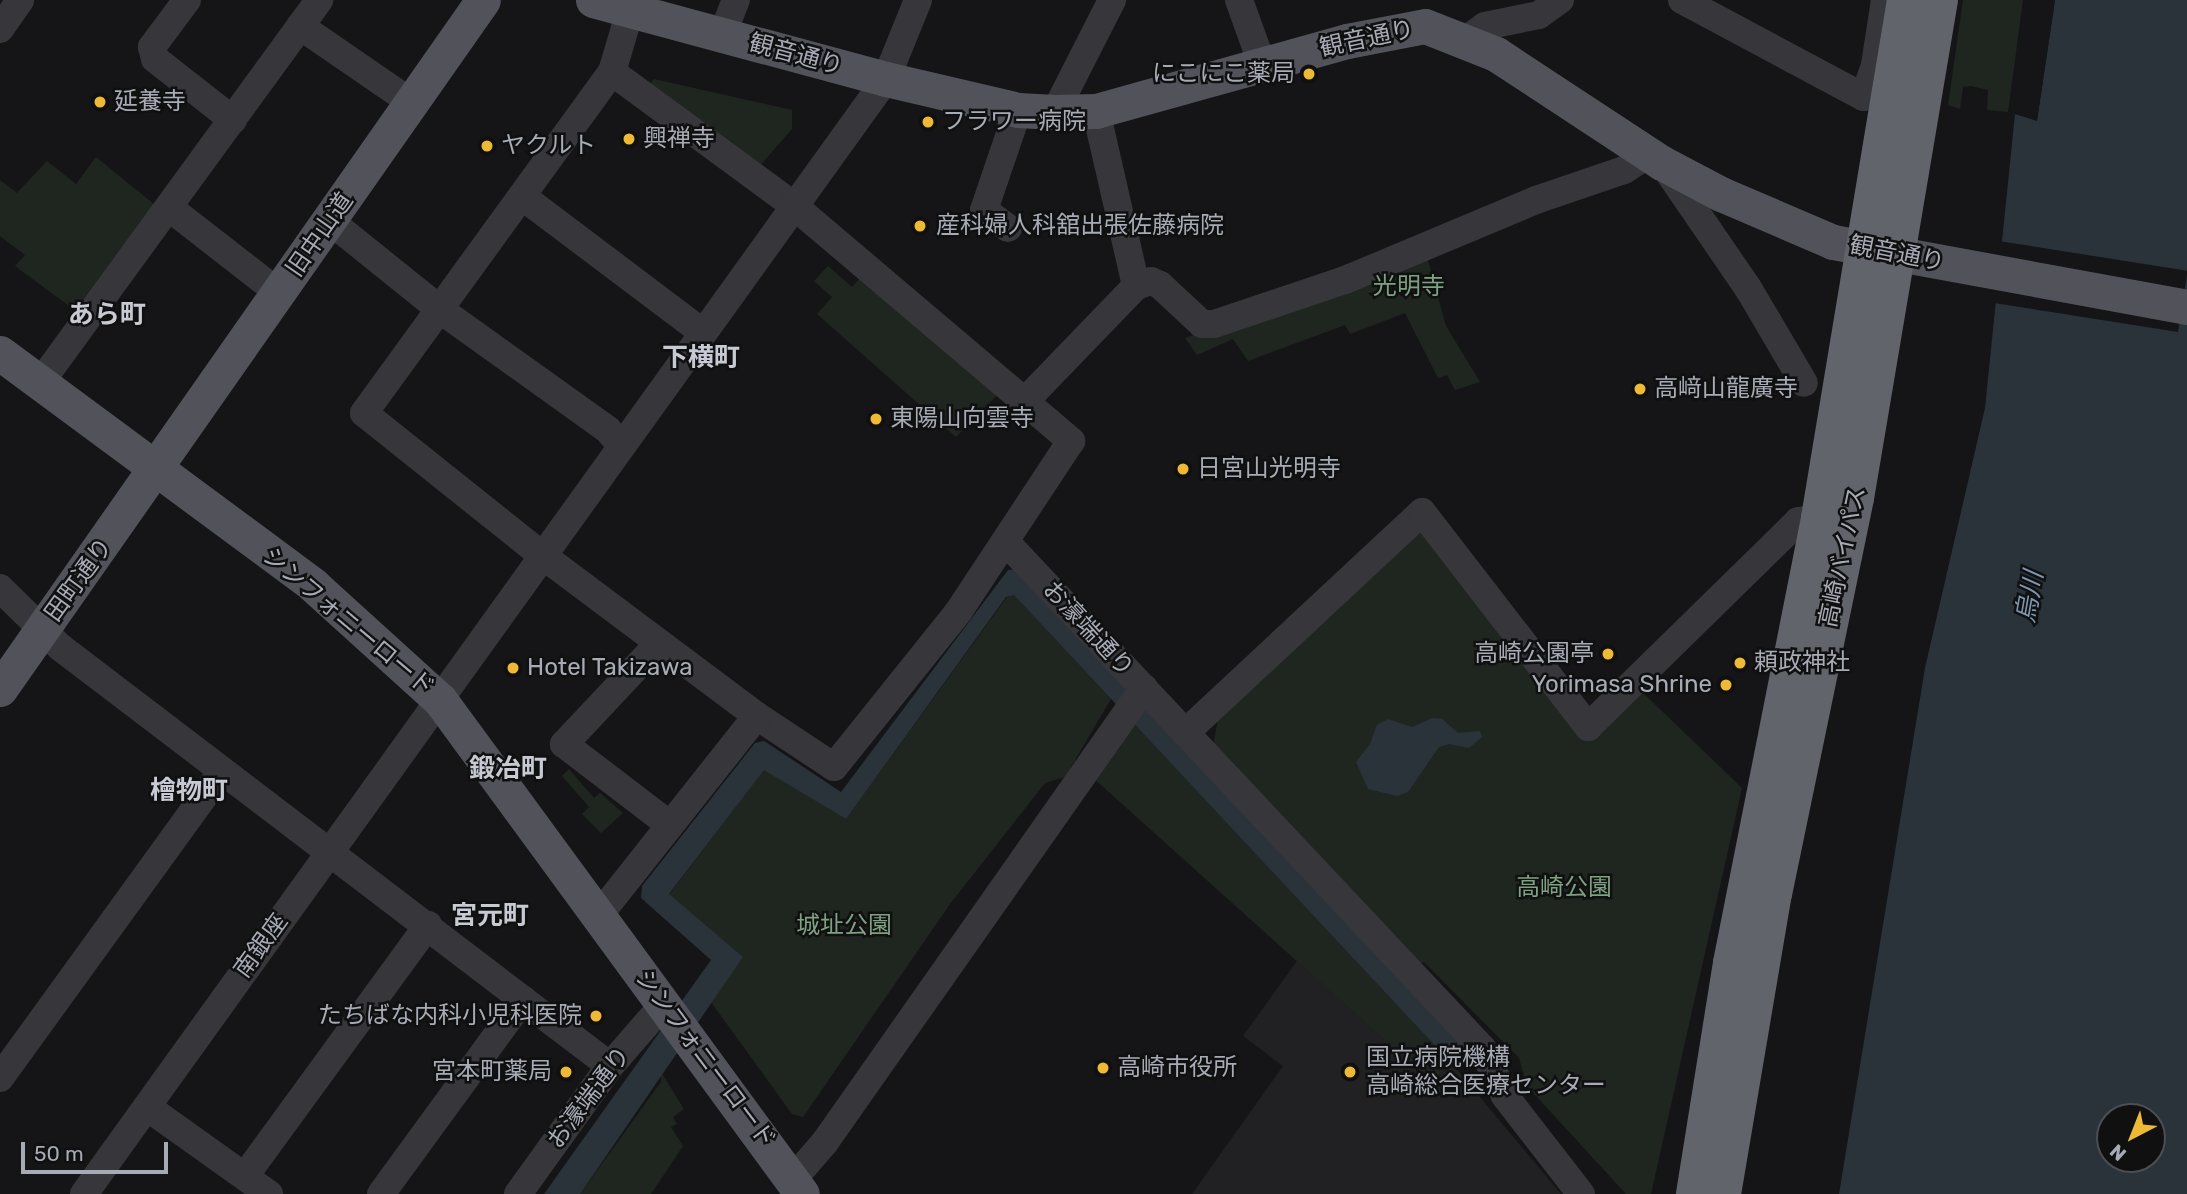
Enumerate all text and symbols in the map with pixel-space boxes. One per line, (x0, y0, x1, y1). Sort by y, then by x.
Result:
street label: 観音通り (1317, 15, 1417, 63)
street label: 観音通り (746, 29, 846, 81)
place label: にこにこ薬局 (1151, 60, 1295, 88)
marker: にこにこ薬局 (1301, 66, 1317, 82)
place label: 延養寺 (114, 88, 186, 116)
marker: 延養寺 (92, 94, 108, 110)
place label: フラワー病院 (942, 108, 1086, 136)
marker: フラワー病院 (920, 114, 936, 130)
place label: 興禅寺 (643, 125, 715, 153)
marker: 興禅寺 (621, 131, 637, 147)
place label: ヤクルト (501, 132, 597, 160)
marker: ヤクルト (479, 138, 495, 154)
street label: 旧中山道 (281, 187, 359, 283)
place label: 産科婦人科舘出張佐藤病院 (936, 212, 1224, 240)
marker: 産科婦人科舘出張佐藤病院 (910, 216, 930, 236)
street label: 観音通り (1847, 231, 1947, 277)
park label: 光明寺 (1373, 273, 1445, 301)
district label: あら町 (68, 299, 146, 331)
district label: 下横町 (662, 342, 740, 374)
place label: 高﨑山龍廣寺 (1654, 375, 1798, 403)
marker: 高﨑山龍廣寺 (1632, 381, 1648, 397)
place label: 東陽山向雲寺 (890, 405, 1034, 433)
marker: 東陽山向雲寺 (868, 411, 884, 427)
place label: 日宮山光明寺 (1197, 455, 1341, 483)
marker: 日宮山光明寺 (1175, 461, 1191, 477)
street label: 高崎バイパス (1814, 484, 1872, 630)
street label: 田町通り (39, 533, 119, 627)
street label: シンフォニーロード (256, 542, 440, 702)
water label: 烏川 (2010, 569, 2050, 625)
street label: お濠端通り (1037, 575, 1139, 683)
place label: 高崎公園亭 (1474, 640, 1594, 668)
marker: 高崎公園亭 (1600, 646, 1616, 662)
place label: 頼政神社 (1754, 649, 1850, 677)
place label: Hotel Takizawa (527, 654, 693, 682)
marker: 頼政神社 (1732, 655, 1748, 671)
marker: Hotel Takizawa (505, 660, 521, 676)
place label: Yorimasa Shrine (1531, 671, 1712, 699)
marker: Yorimasa Shrine (1718, 677, 1734, 693)
district label: 鍛冶町 (469, 753, 547, 785)
district label: 檜物町 (150, 775, 228, 807)
park label: 高崎公園 (1516, 874, 1612, 902)
district label: 宮元町 (451, 900, 529, 932)
street label: 南銀座 (228, 908, 294, 984)
park label: 城址公園 (796, 912, 892, 940)
street label: シンフォニーロード (629, 964, 781, 1154)
place label: たちばな内科小児科医院 (318, 1002, 582, 1030)
marker: たちばな内科小児科医院 (588, 1008, 604, 1024)
street label: お濠端通り (541, 1041, 637, 1155)
place label: 国立病院機構 高崎総合医療センター (1366, 1044, 1606, 1100)
place label: 高崎市役所 (1117, 1054, 1237, 1082)
place label: 宮本町薬局 (432, 1058, 552, 1086)
marker: 高崎市役所 (1095, 1060, 1111, 1076)
marker: 国立病院機構 高崎総合医療センター (1340, 1062, 1360, 1082)
marker: 宮本町薬局 (558, 1064, 574, 1080)
north arrow (2096, 1103, 2166, 1173)
scale bar (24, 1128, 172, 1172)
text: N (2105, 1139, 2131, 1166)
text: 50 m (34, 1141, 84, 1166)

